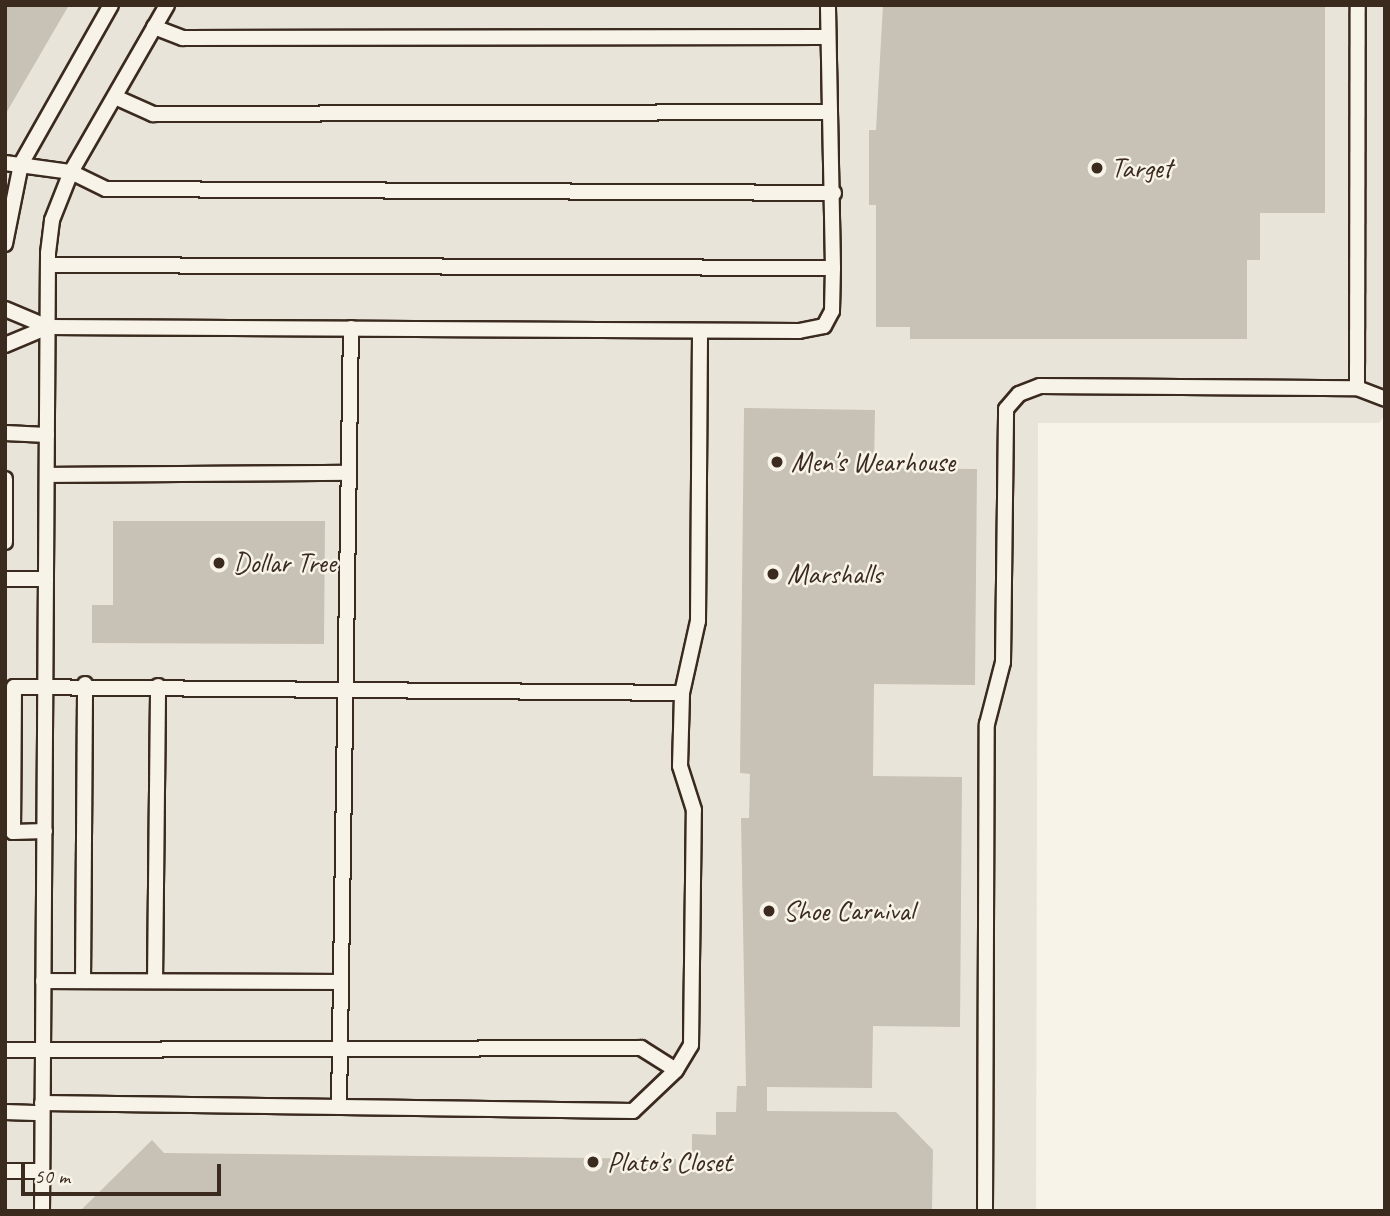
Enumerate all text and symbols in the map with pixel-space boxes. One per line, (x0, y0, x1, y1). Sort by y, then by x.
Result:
place label: Target (1111, 151, 1172, 185)
marker: Target (1089, 160, 1105, 176)
place label: Men's Wearhouse (791, 445, 955, 479)
marker: Men's Wearhouse (769, 454, 785, 470)
place label: Dollar Tree (233, 546, 336, 580)
marker: Dollar Tree (211, 555, 227, 571)
place label: Marshalls (787, 557, 882, 591)
marker: Marshalls (765, 566, 781, 582)
place label: Shoe Carnival (783, 894, 915, 928)
marker: Shoe Carnival (761, 903, 777, 919)
place label: Plato's Closet (607, 1145, 732, 1179)
scale bar (24, 1150, 224, 1194)
marker: Plato's Closet (585, 1154, 601, 1170)
text: 50 m (34, 1163, 70, 1189)

